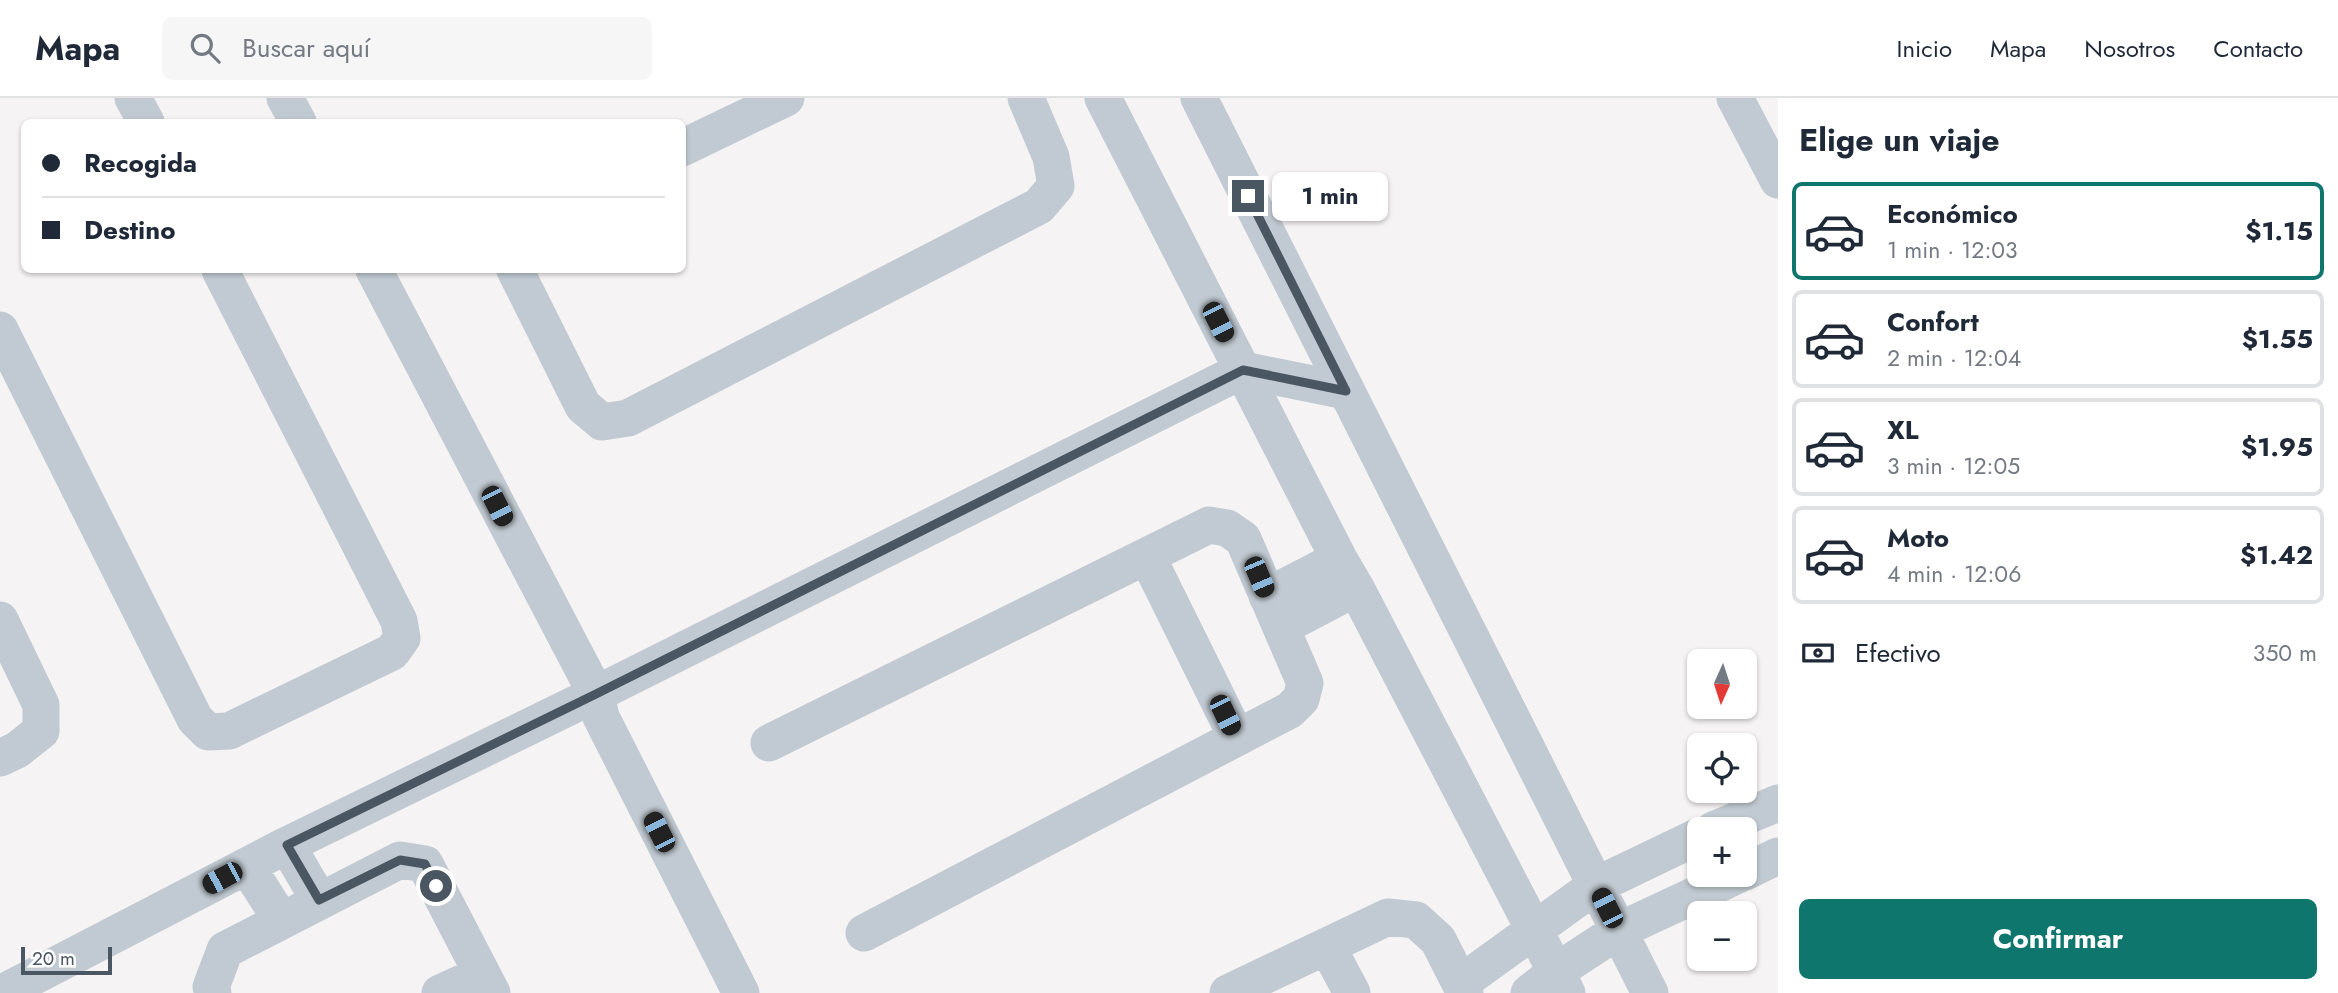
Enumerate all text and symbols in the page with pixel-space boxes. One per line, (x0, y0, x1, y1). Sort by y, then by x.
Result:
search box (162, 17, 652, 80)
text: Mapa (35, 25, 120, 72)
icon: search (186, 29, 224, 67)
text: Buscar aquí (242, 29, 370, 67)
text: Inicio (1897, 31, 1952, 66)
text: Mapa (1990, 31, 2046, 66)
text: Nosotros (2084, 31, 2175, 66)
text: Contacto (2213, 31, 2303, 66)
text: Elige un viaje (1799, 117, 2000, 163)
text: Recogida (84, 144, 197, 182)
callout: 1 min (1272, 172, 1388, 220)
text: 1 min (1301, 179, 1359, 213)
route end (1232, 180, 1264, 212)
text: Económico (1887, 195, 2018, 233)
icon: car (1803, 200, 1866, 263)
text: Destino (84, 211, 176, 249)
text: $1.15 (2245, 212, 2313, 250)
text: 1 min · 12:03 (1887, 233, 2018, 267)
car (1200, 299, 1237, 345)
text: Confort (1887, 303, 1979, 341)
icon: car (1803, 308, 1866, 371)
text: $1.55 (2242, 320, 2313, 358)
text: 2 min · 12:04 (1887, 341, 2021, 375)
text: XL (1887, 411, 1919, 449)
icon: car (1803, 416, 1866, 479)
text: $1.95 (2241, 428, 2313, 466)
text: 3 min · 12:05 (1887, 449, 2020, 483)
car (479, 483, 516, 529)
text: Moto (1887, 519, 1949, 557)
icon: car (1803, 524, 1866, 587)
text: $1.42 (2240, 536, 2313, 574)
car (1242, 554, 1277, 600)
text: 4 min · 12:06 (1887, 557, 2021, 591)
icon: cash (1799, 634, 1837, 672)
text: Efectivo (1855, 634, 1941, 672)
text: 350 m (2253, 636, 2317, 670)
north arrow (1687, 649, 1757, 719)
map controls (1687, 649, 1757, 971)
car (1207, 692, 1244, 738)
button: locate (1687, 733, 1757, 803)
car (641, 809, 678, 855)
button: + (1687, 817, 1757, 887)
car (199, 859, 246, 897)
route start (420, 870, 452, 902)
car (1589, 885, 1626, 931)
button: Confirmar (1799, 899, 2317, 979)
button: − (1687, 901, 1757, 971)
scale bar (21, 944, 112, 976)
text: 20 m (32, 945, 75, 972)

